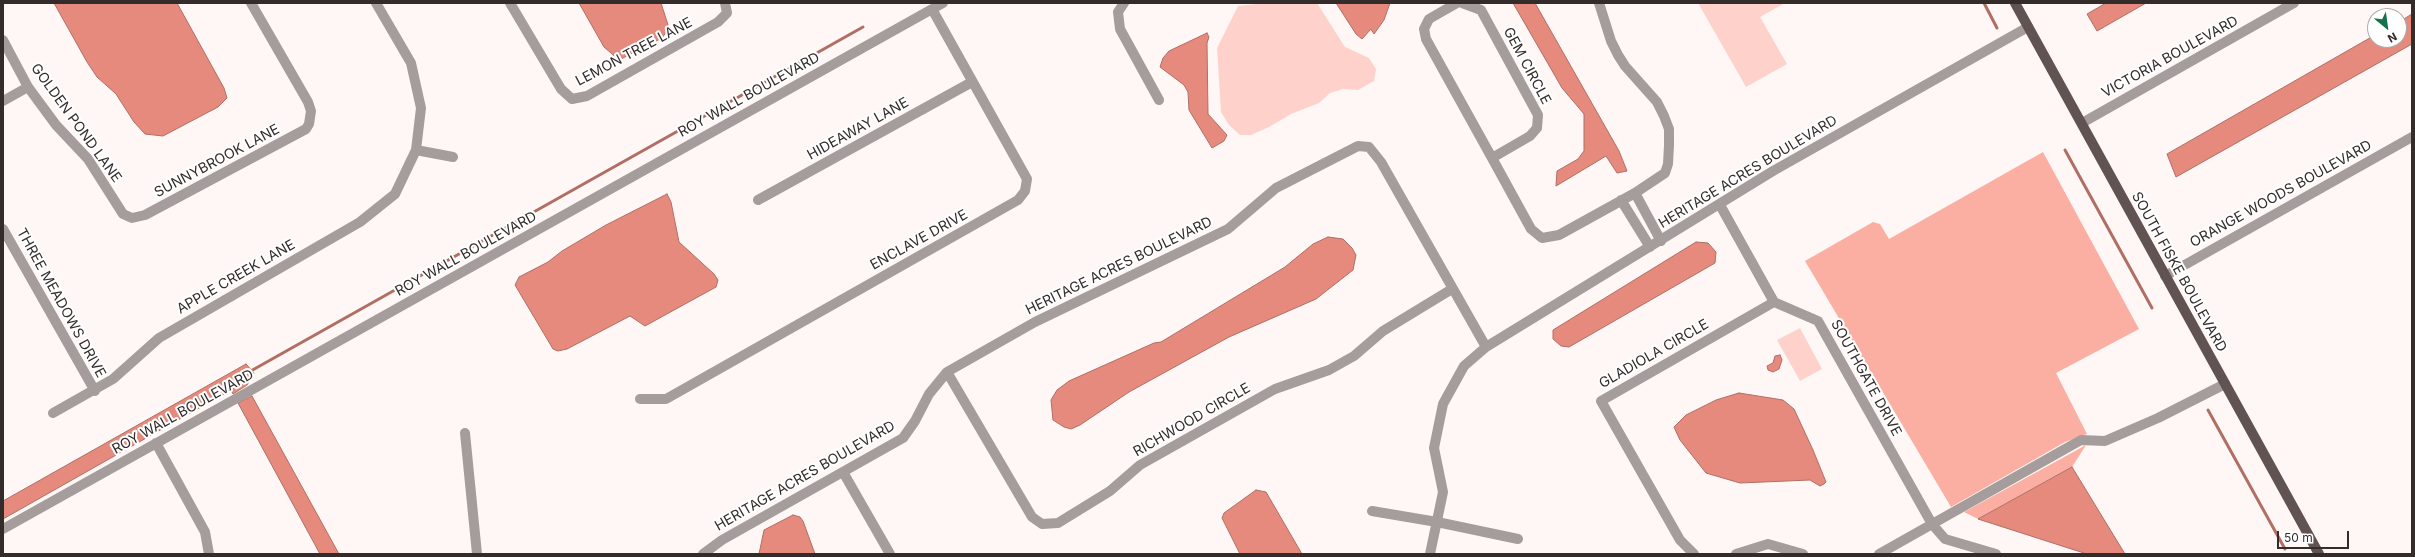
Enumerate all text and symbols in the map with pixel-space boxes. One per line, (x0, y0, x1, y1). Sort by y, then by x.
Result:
north arrow (2367, 8, 2407, 48)
street label: VICTORIA BOULEVARD (2099, 12, 2241, 102)
street label: LEMON TREE LANE (573, 14, 695, 90)
street label: GEM CIRCLE (1500, 25, 1554, 107)
text: N (2385, 29, 2399, 46)
street label: ROY WALL BOULEVARD (675, 49, 823, 141)
street label: GOLDEN POND LANE (27, 60, 125, 186)
street label: HIDEAWAY LANE (804, 94, 912, 164)
street label: HERITAGE ACRES BOULEVARD (1656, 112, 1840, 232)
street label: SUNNYBROOK LANE (151, 121, 283, 201)
street label: ORANGE WOODS BOULEVARD (2187, 137, 2375, 251)
street label: SOUTH FISKE BOULEVARD (2128, 189, 2230, 355)
street label: ENCLAVE DRIVE (867, 206, 971, 274)
street label: ROY WALL BOULEVARD (392, 208, 540, 300)
street label: HERITAGE ACRES BOULEVARD (1023, 213, 1215, 319)
street label: THREE MEADOWS DRIVE (13, 225, 109, 381)
street label: APPLE CREEK LANE (174, 236, 298, 318)
street label: GLADIOLA CIRCLE (1596, 316, 1712, 392)
street label: SOUTHGATE DRIVE (1827, 317, 1905, 439)
street label: ROY WALL BOULEVARD (109, 366, 257, 458)
street label: RICHWOOD CIRCLE (1131, 380, 1253, 460)
street label: HERITAGE ACRES BOULEVARD (712, 417, 898, 535)
scale bar (2279, 523, 2351, 549)
text: 50 m (2284, 530, 2313, 545)

